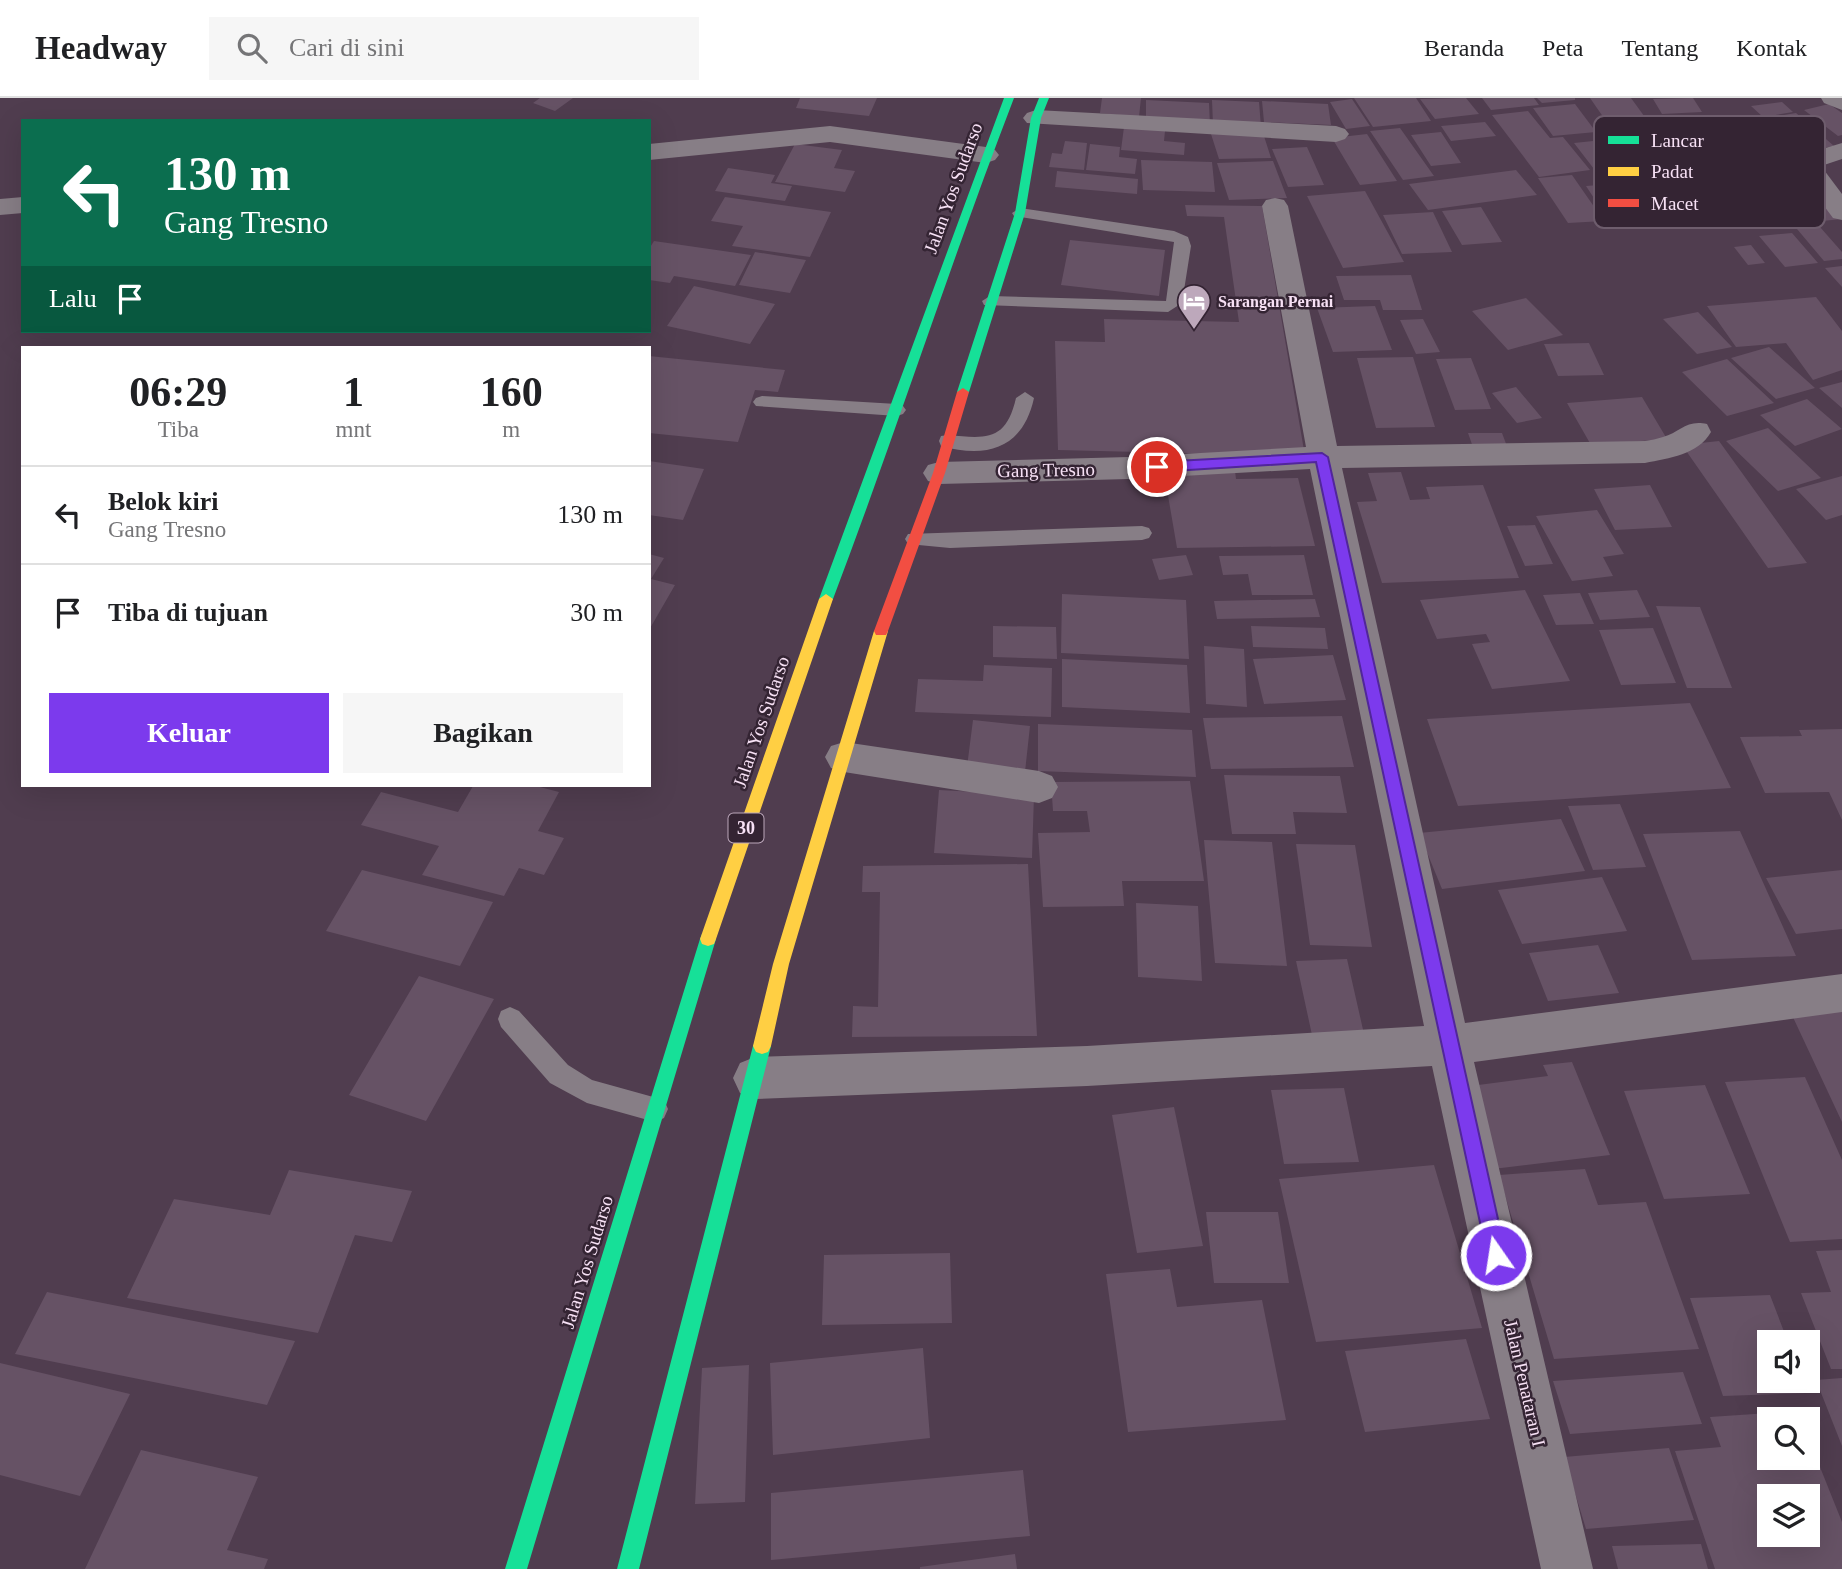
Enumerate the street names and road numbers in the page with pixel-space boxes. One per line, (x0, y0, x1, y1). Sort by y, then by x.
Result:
street label: Jalan Yos Sudarso (920, 120, 986, 256)
street label: Gang Tresno (997, 459, 1095, 481)
street label: Jalan Yos Sudarso (729, 653, 793, 791)
road number: 30 (728, 814, 764, 842)
street label: Jalan Yos Sudarso (557, 1193, 617, 1331)
street label: Jalan Penataran I (1500, 1317, 1550, 1449)

